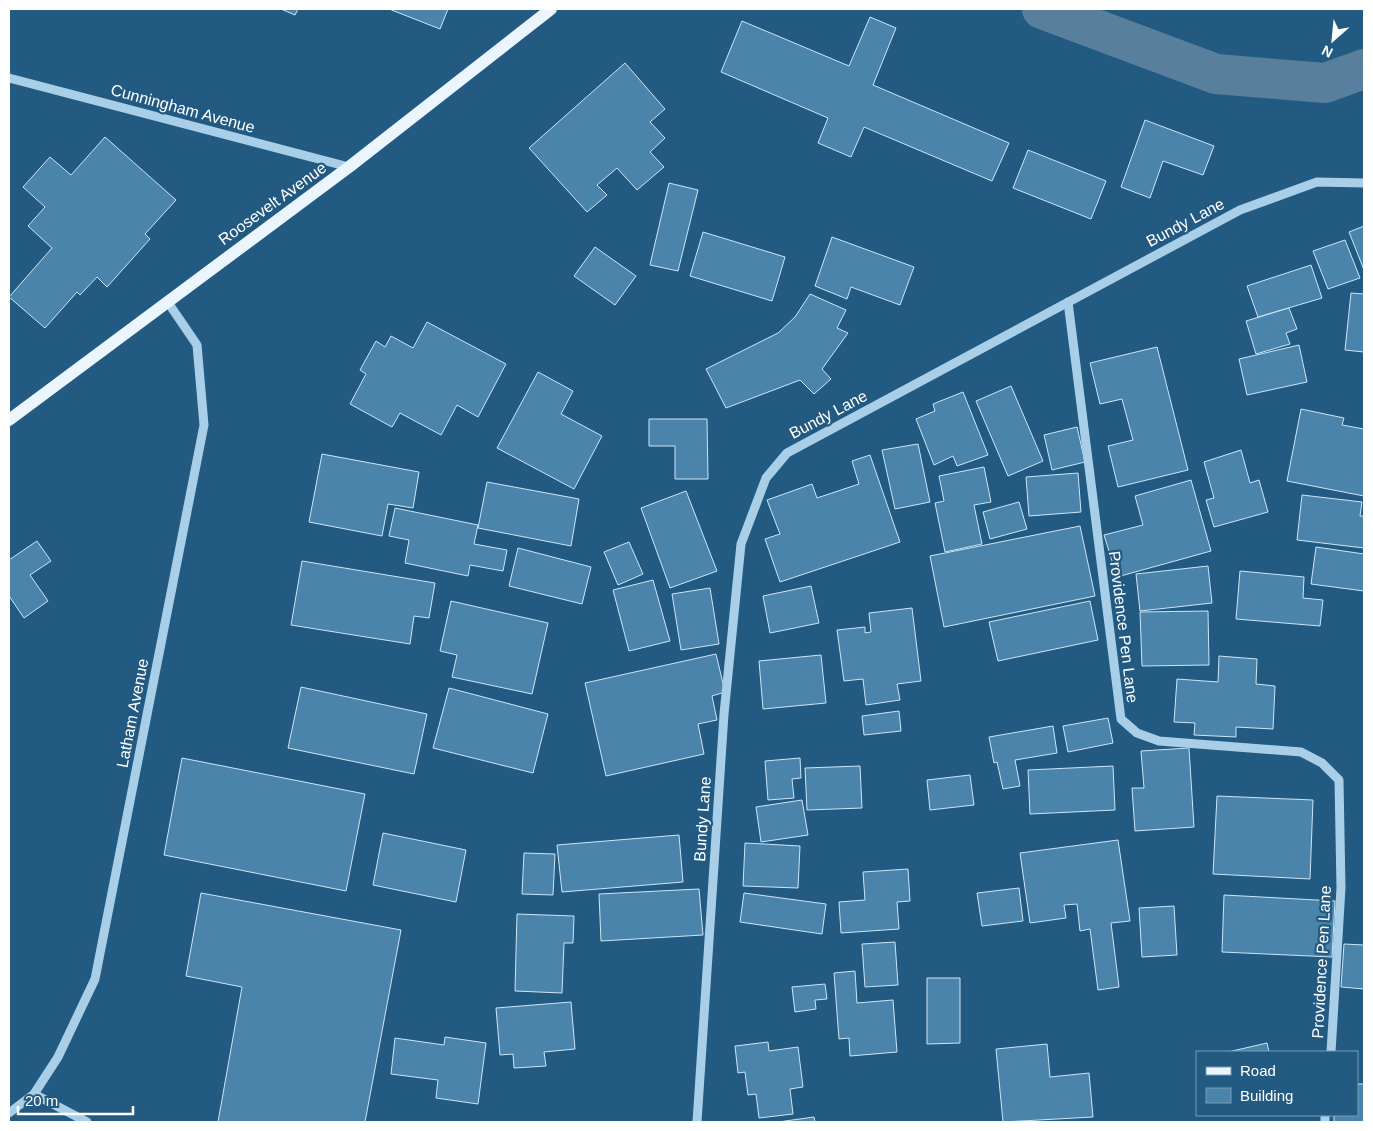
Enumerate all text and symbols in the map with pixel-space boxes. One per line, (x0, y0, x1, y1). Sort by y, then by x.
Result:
north arrow (1308, 15, 1358, 65)
text: N (1319, 42, 1335, 61)
street label: Cunningham Avenue (109, 81, 257, 136)
street label: Roosevelt Avenue (215, 159, 329, 248)
street label: Bundy Lane (1144, 195, 1227, 250)
street label: Bundy Lane (787, 387, 870, 442)
street label: Providence Pen Lane (1106, 550, 1141, 704)
street label: Latham Avenue (114, 657, 151, 769)
street label: Bundy Lane (691, 776, 714, 862)
street label: Providence Pen Lane (1309, 885, 1334, 1039)
legend (1196, 1051, 1358, 1116)
text: Road (1240, 1062, 1276, 1079)
scale bar (18, 1084, 132, 1116)
text: Building (1240, 1087, 1293, 1104)
text: 20 m (25, 1092, 58, 1109)

